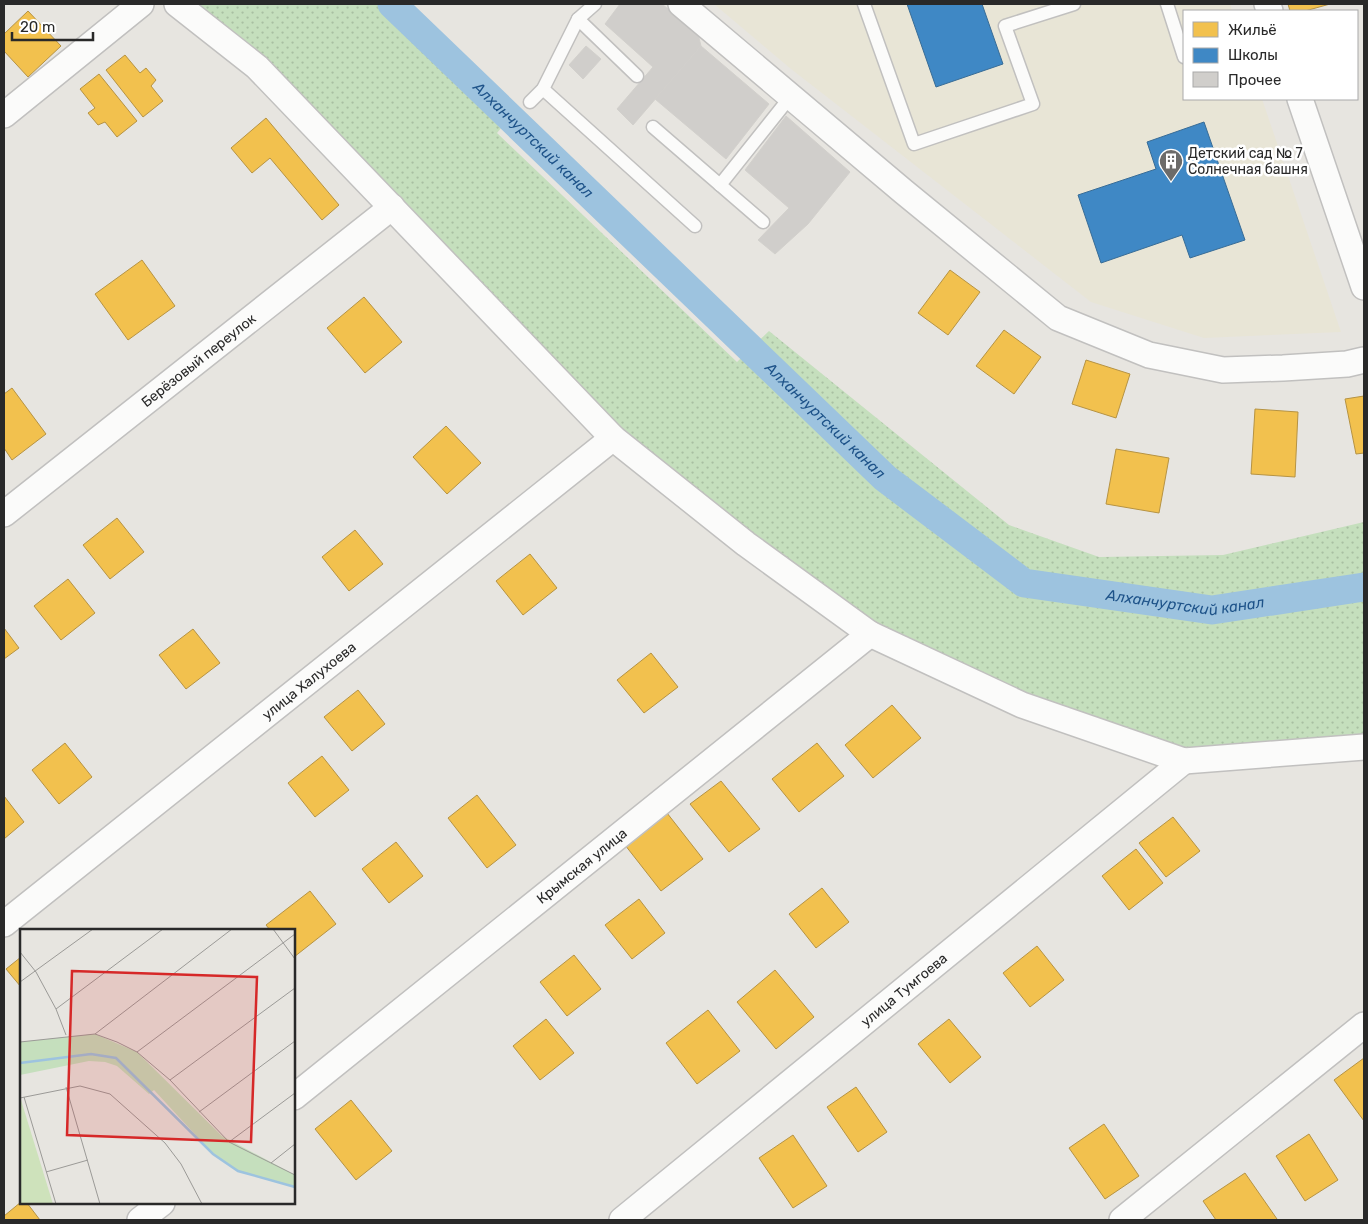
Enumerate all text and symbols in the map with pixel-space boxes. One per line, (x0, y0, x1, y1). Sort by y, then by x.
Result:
scale bar (12, 10, 94, 42)
legend (1183, 10, 1358, 100)
text: 20 m (20, 18, 55, 36)
text: Жильё (1228, 21, 1277, 39)
text: Школы (1228, 46, 1278, 64)
text: Прочее (1228, 71, 1281, 89)
water label: Алханчуртский канал (469, 77, 597, 202)
place label: Детский сад № 7 Солнечная башня (1188, 145, 1308, 178)
building icon: Детский сад № 7 Солнечная башня (1158, 148, 1184, 182)
street label: Берёзовый переулок (138, 310, 260, 411)
water label: Алханчуртский канал (761, 358, 889, 483)
water label: Алханчуртский канал (1104, 586, 1266, 619)
street label: улица Халухоева (259, 639, 359, 724)
street label: Крымская улица (533, 825, 631, 908)
inset map (20, 929, 295, 1204)
street label: улица Тумгоева (858, 950, 951, 1030)

